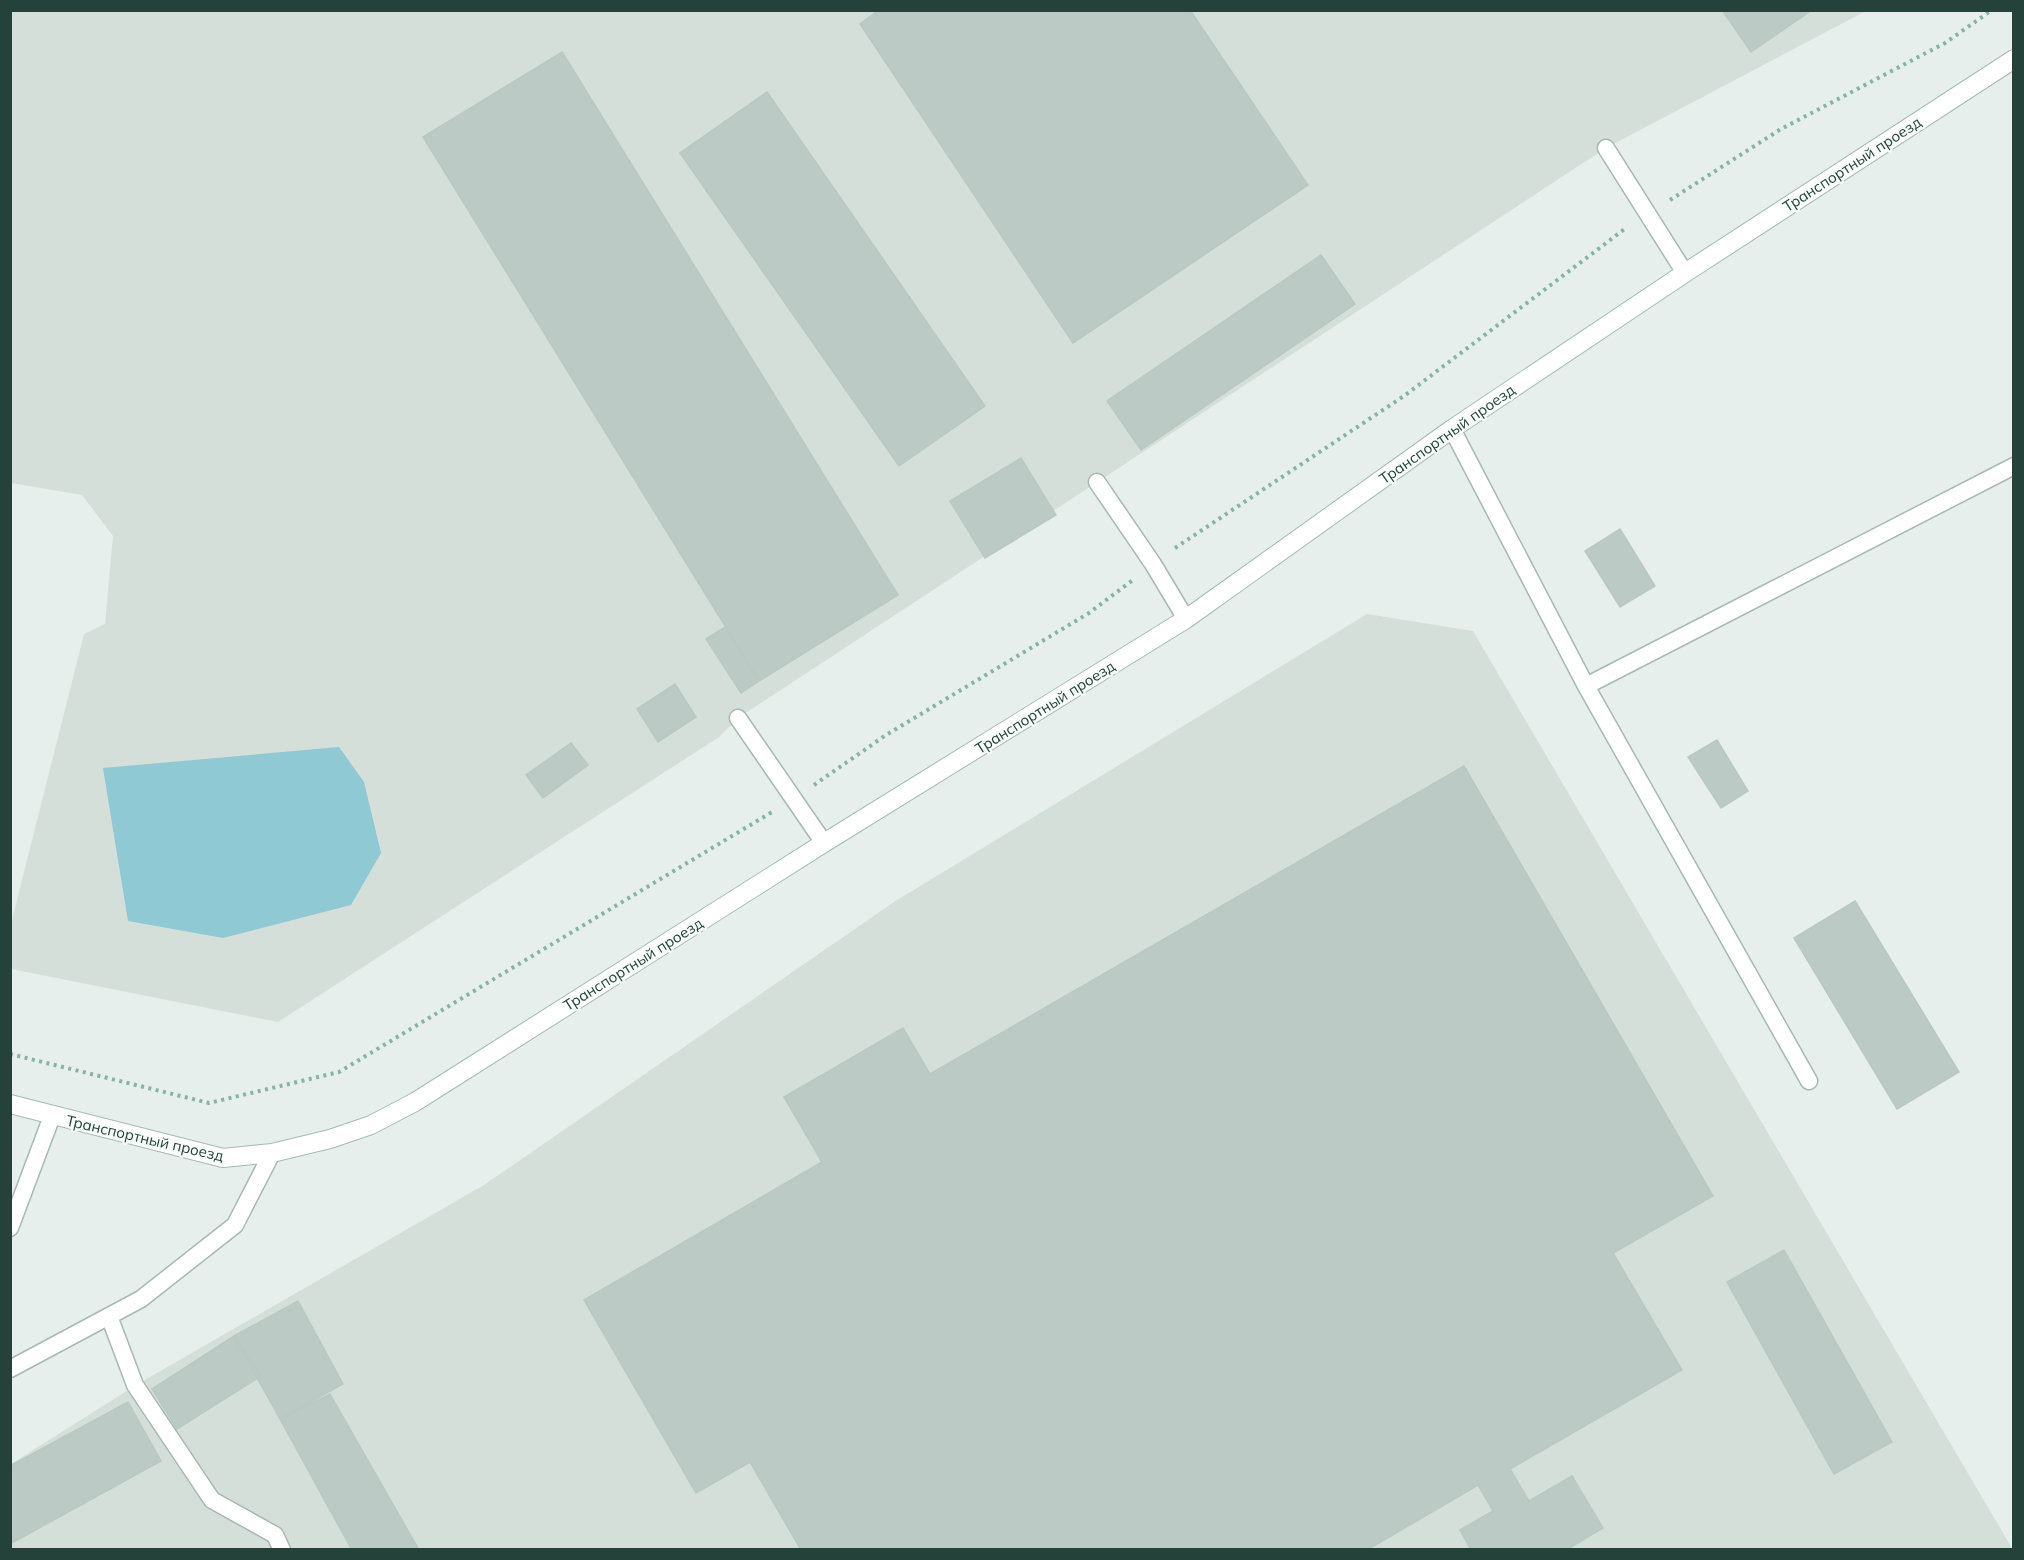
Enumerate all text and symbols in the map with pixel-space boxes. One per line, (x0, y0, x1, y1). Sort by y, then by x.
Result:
street label: Транспортный проезд (1779, 112, 1925, 216)
street label: Транспортный проезд (1375, 380, 1519, 488)
street label: Транспортный проезд (972, 656, 1118, 758)
street label: Транспортный проезд (560, 913, 706, 1015)
street label: Транспортный проезд (64, 1111, 226, 1165)

